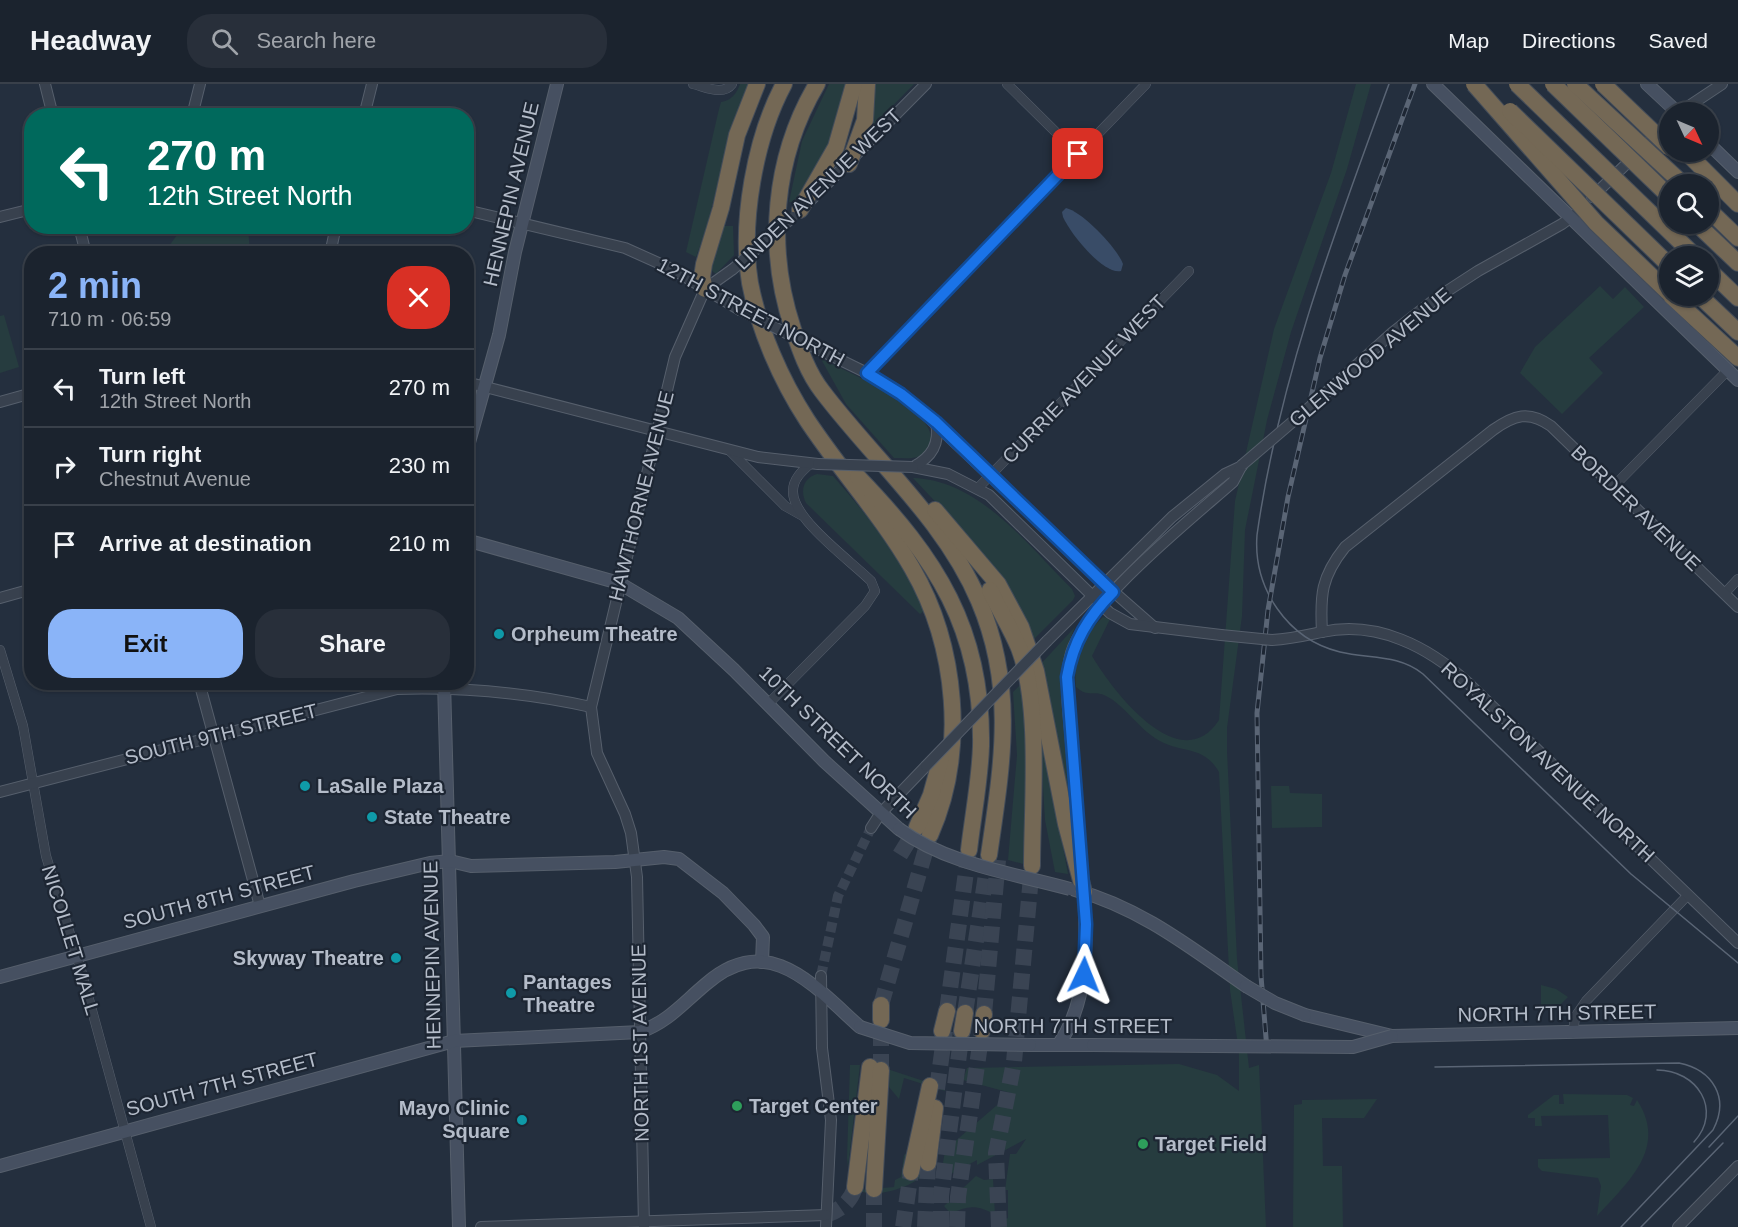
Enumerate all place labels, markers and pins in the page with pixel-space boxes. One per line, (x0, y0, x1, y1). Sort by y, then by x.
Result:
pin (1052, 128, 1103, 179)
place label: Orpheum Theatre (511, 623, 678, 645)
marker: Orpheum Theatre (492, 627, 506, 641)
place label: LaSalle Plaza (317, 775, 445, 797)
marker: LaSalle Plaza (298, 779, 312, 793)
place label: State Theatre (384, 806, 511, 828)
marker: State Theatre (365, 810, 379, 824)
place label: Skyway Theatre (233, 947, 384, 969)
marker: Skyway Theatre (389, 951, 403, 965)
place label: Pantages Theatre (523, 971, 612, 1016)
marker: Pantages Theatre (504, 986, 518, 1000)
place label: Target Center (749, 1095, 878, 1117)
place label: Mayo Clinic Square (399, 1097, 510, 1142)
marker: Target Center (730, 1099, 744, 1113)
marker: Mayo Clinic Square (515, 1113, 529, 1127)
place label: Target Field (1155, 1133, 1267, 1155)
marker: Target Field (1136, 1137, 1150, 1151)

